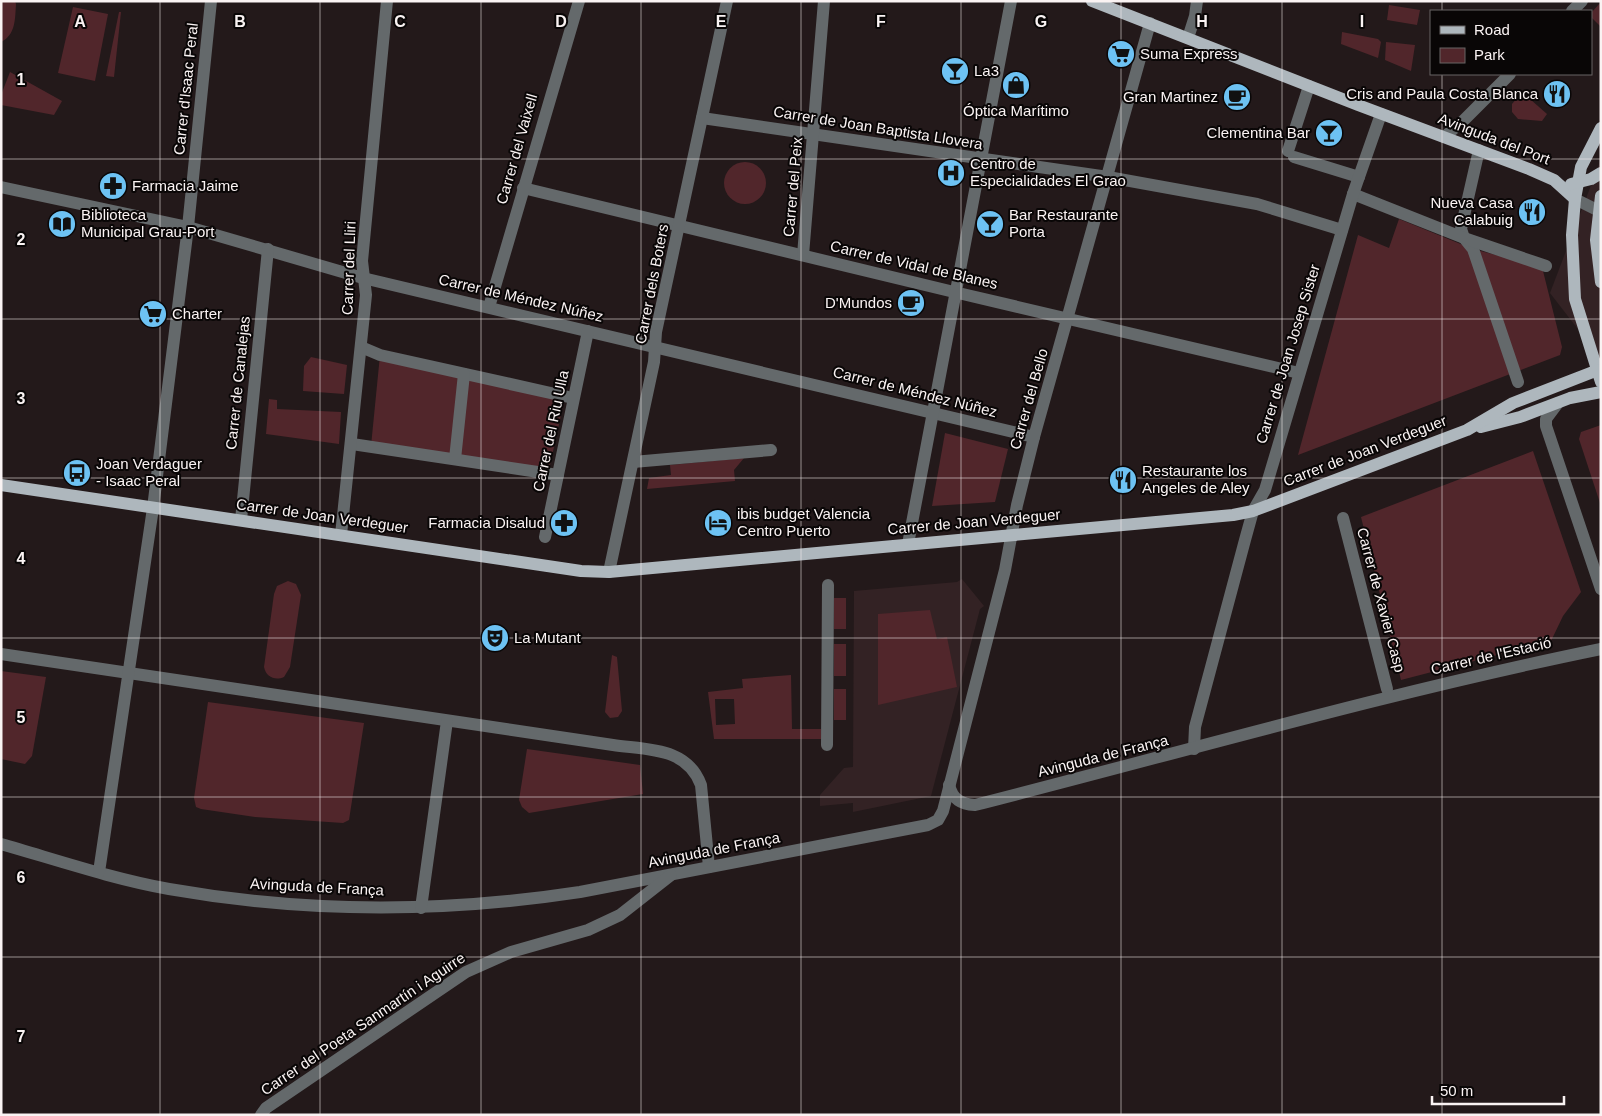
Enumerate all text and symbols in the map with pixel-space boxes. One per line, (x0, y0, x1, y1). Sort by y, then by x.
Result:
legend (1430, 10, 1592, 75)
text: A (74, 13, 86, 30)
text: B (234, 13, 246, 30)
text: C (394, 13, 406, 30)
text: D (555, 13, 567, 30)
text: E (716, 13, 727, 30)
text: F (876, 13, 886, 30)
text: G (1035, 13, 1047, 30)
text: H (1196, 13, 1208, 30)
text: I (1360, 13, 1364, 30)
text: Road (1474, 21, 1510, 38)
street label: Carrer d'Isaac Peral (170, 22, 201, 156)
supermarket icon: Suma Express (1106, 39, 1136, 69)
place label: Suma Express (1140, 45, 1238, 62)
text: Park (1474, 46, 1505, 63)
bar icon: La3 (940, 56, 970, 86)
place label: La3 (974, 62, 999, 79)
shop icon: Óptica Marítimo (1001, 70, 1031, 100)
text: 1 (17, 71, 26, 88)
restaurant icon: Cris and Paula Costa Blanca (1542, 79, 1572, 109)
cafe icon: Gran Martinez (1222, 82, 1252, 112)
place label: Cris and Paula Costa Blanca (1346, 85, 1539, 102)
place label: Gran Martinez (1123, 88, 1218, 105)
street label: Carrer del Vaixell (493, 92, 540, 206)
place label: Óptica Marítimo (963, 102, 1069, 119)
street label: Carrer de Joan Baptista Llovera (772, 103, 985, 153)
street label: Avinguda del Port (1436, 109, 1553, 168)
bar icon: Clementina Bar (1314, 118, 1344, 148)
place label: Clementina Bar (1207, 124, 1310, 141)
street label: Carrer del Peix (780, 136, 805, 238)
place label: Centro de Especialidades El Grao (970, 155, 1126, 189)
hospital icon: Centro de Especialidades El Grao (936, 158, 966, 188)
pharmacy icon: Farmacia Jaime (98, 171, 128, 201)
place label: Farmacia Jaime (132, 177, 239, 194)
place label: Nueva Casa Calabuig (1430, 194, 1514, 228)
restaurant icon: Nueva Casa Calabuig (1517, 197, 1547, 227)
place label: Biblioteca Municipal Grau-Port (81, 206, 215, 240)
place label: Bar Restaurante Porta (1009, 206, 1118, 240)
library icon: Biblioteca Municipal Grau-Port (47, 209, 77, 239)
bar icon: Bar Restaurante Porta (975, 209, 1005, 239)
street label: Carrer del Lliri (338, 221, 359, 315)
street label: Carrer dels Boters (632, 223, 671, 345)
text: 2 (17, 231, 26, 248)
street label: Carrer de Vidal de Blanes (829, 237, 1000, 292)
street label: Carrer de Joan Josep Sister (1252, 262, 1323, 446)
street label: Carrer de Méndez Núñez (437, 270, 605, 325)
cafe icon: D'Mundos (896, 288, 926, 318)
place label: D'Mundos (825, 294, 892, 311)
supermarket icon: Charter (138, 299, 168, 329)
place label: Charter (172, 305, 222, 322)
street label: Carrer de Canalejas (222, 315, 253, 451)
street label: Carrer del Bello (1006, 346, 1051, 451)
street label: Carrer de Méndez Núñez (831, 363, 999, 420)
street label: Carrer del Riu Ulla (529, 368, 572, 493)
text: 3 (17, 390, 26, 407)
street label: Carrer de Joan Verdeguer (1281, 412, 1449, 490)
place label: Joan Verdaguer - Isaac Peral (96, 455, 202, 489)
bus stop icon: Joan Verdaguer - Isaac Peral (62, 458, 92, 488)
place label: Restaurante los Angeles de Aley (1142, 462, 1250, 496)
restaurant icon: Restaurante los Angeles de Aley (1108, 465, 1138, 495)
street label: Carrer de Joan Verdeguer (235, 495, 409, 536)
place label: ibis budget Valencia Centro Puerto (737, 505, 871, 539)
street label: Carrer de Joan Verdeguer (887, 505, 1061, 538)
pharmacy icon: Farmacia Disalud (549, 508, 579, 538)
hotel icon: ibis budget Valencia Centro Puerto (703, 508, 733, 538)
place label: Farmacia Disalud (428, 514, 545, 531)
street label: Carrer de Xavier Casp (1354, 526, 1409, 674)
text: 4 (17, 550, 26, 567)
theatre icon: La Mutant (480, 623, 510, 653)
place label: La Mutant (514, 629, 582, 646)
street label: Carrer de l'Estació (1429, 633, 1553, 678)
text: 5 (17, 709, 26, 726)
street label: Avinguda de França (1036, 731, 1171, 780)
street label: Avinguda de França (647, 828, 782, 871)
text: 6 (17, 869, 26, 886)
street label: Avinguda de França (250, 875, 385, 899)
street label: Carrer del Poeta Sanmartín i Aguirre (257, 949, 468, 1098)
text: 7 (17, 1028, 26, 1045)
scale bar (1432, 1074, 1564, 1106)
text: 50 m (1440, 1082, 1473, 1099)

